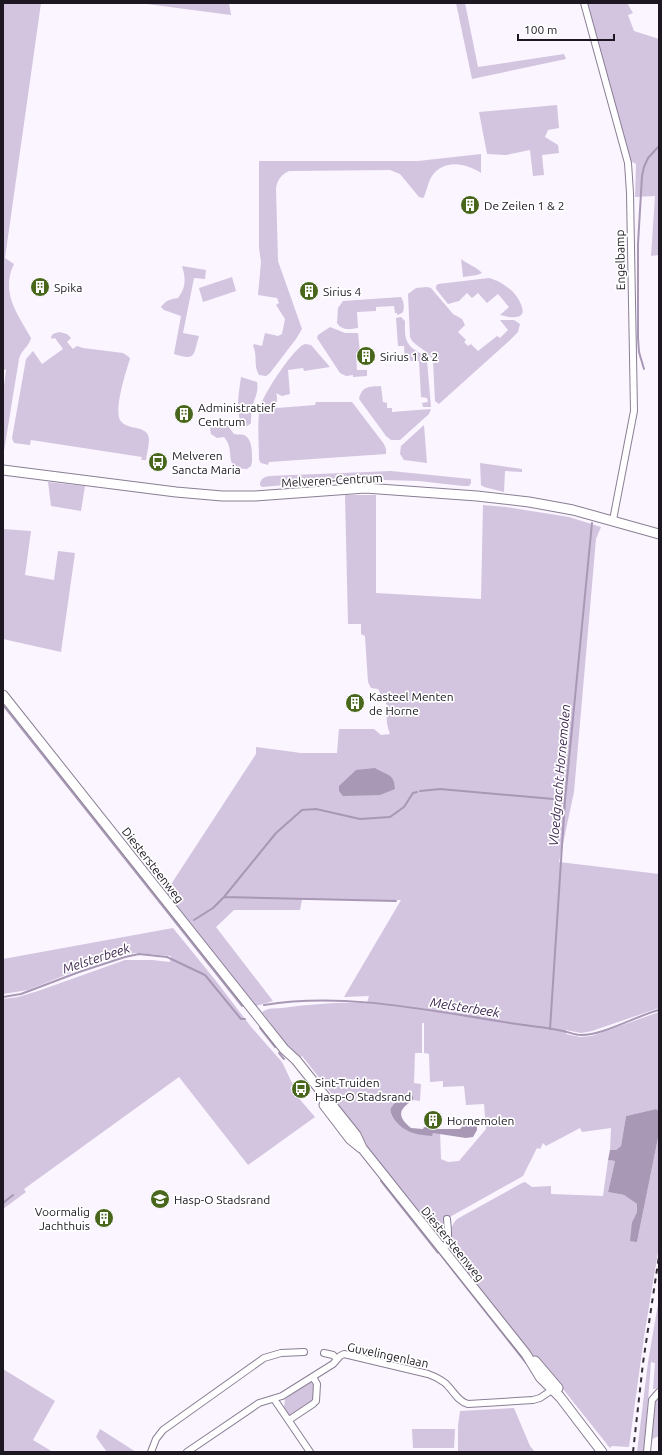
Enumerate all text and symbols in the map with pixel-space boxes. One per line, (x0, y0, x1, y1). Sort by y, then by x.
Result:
scale bar (518, 16, 614, 42)
text: 100 m (524, 23, 557, 36)
building icon: De Zeilen 1 & 2 (459, 194, 481, 216)
place label: De Zeilen 1 & 2 (484, 199, 564, 212)
street label: Engelbamp (613, 229, 627, 291)
building icon: Spika (29, 276, 51, 298)
building icon: Sirius 4 (298, 280, 320, 302)
place label: Spika (54, 281, 82, 294)
place label: Sirius 4 (323, 285, 361, 298)
building icon: Sirius 1 & 2 (355, 345, 377, 367)
place label: Sirius 1 & 2 (380, 350, 438, 363)
place label: Administratief Centrum (198, 401, 276, 428)
building icon: Administratief Centrum (173, 403, 195, 425)
place label: Melveren Sancta Maria (172, 449, 241, 476)
bus stop icon: Melveren Sancta Maria (147, 451, 169, 473)
street label: Melveren-Centrum (281, 471, 383, 489)
place label: Kasteel Menten de Horne (369, 690, 454, 717)
building icon: Kasteel Menten de Horne (344, 692, 366, 714)
water label: Vloedgracht Hornemolen (546, 703, 572, 847)
street label: Diestersteenweg (120, 825, 186, 905)
water label: Melsterbeek (60, 940, 132, 975)
water label: Melsterbeek (429, 995, 501, 1019)
place label: Sint-Truiden Hasp-O Stadsrand (315, 1076, 411, 1103)
bus stop icon: Sint-Truiden Hasp-O Stadsrand (290, 1078, 312, 1100)
building icon: Hornemolen (422, 1109, 444, 1131)
place label: Hornemolen (447, 1114, 514, 1127)
school or university icon: Hasp-O Stadsrand (149, 1188, 171, 1210)
place label: Hasp-O Stadsrand (174, 1193, 270, 1206)
street label: Diestersteenweg (419, 1204, 487, 1284)
place label: Voormalig Jachthuis (35, 1205, 90, 1232)
building icon: Voormalig Jachthuis (93, 1207, 115, 1229)
street label: Guvelingenlaan (346, 1340, 430, 1370)

